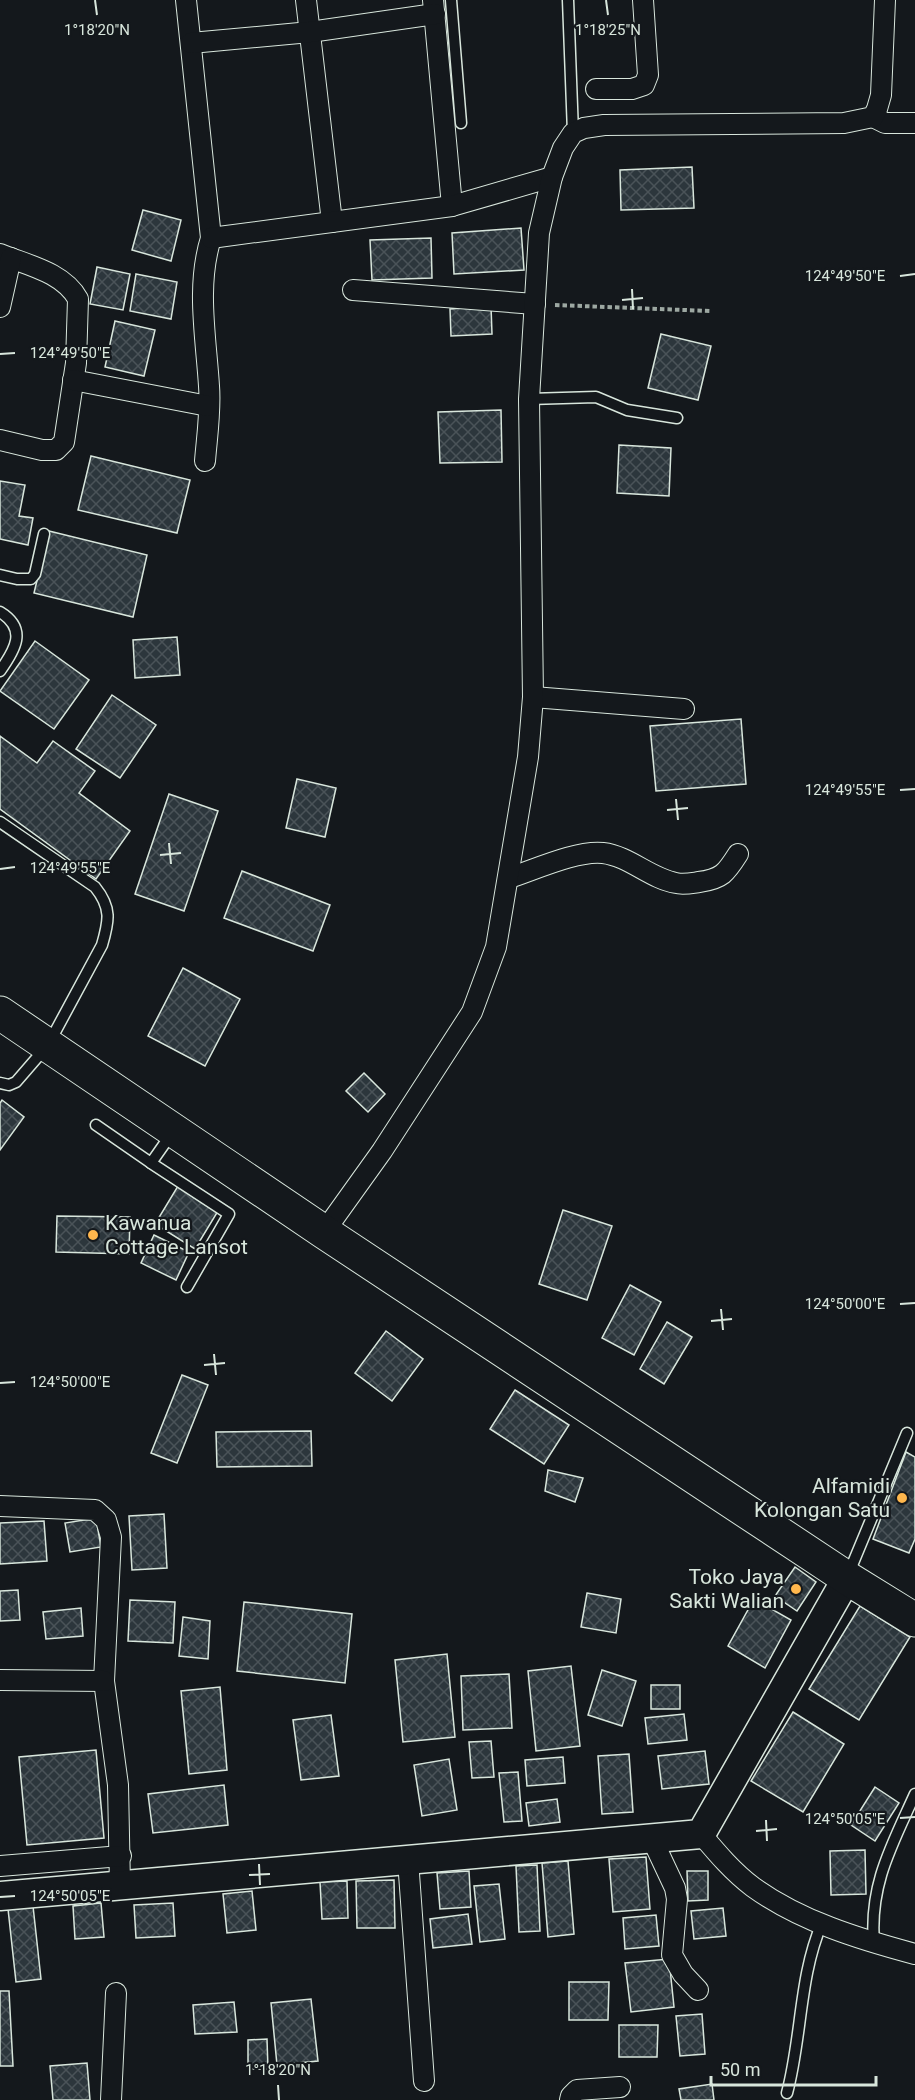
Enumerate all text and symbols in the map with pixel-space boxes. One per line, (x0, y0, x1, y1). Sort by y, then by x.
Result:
text: 1°18'20"N (64, 21, 130, 39)
text: 1°18'25"N (575, 21, 641, 39)
text: 124°49'50"E (805, 267, 886, 285)
text: 124°49'50"E (30, 344, 111, 362)
text: 124°49'55"E (805, 781, 886, 799)
text: 124°49'55"E (30, 859, 111, 877)
place label: Kawanua Cottage Lansot (105, 1211, 248, 1259)
marker: Kawanua Cottage Lansot (86, 1228, 100, 1242)
text: 124°50'00"E (805, 1295, 886, 1313)
text: 124°50'00"E (30, 1373, 111, 1391)
place label: Alfamidi Kolongan Satu (754, 1474, 890, 1522)
marker: Alfamidi Kolongan Satu (895, 1491, 909, 1505)
place label: Toko Jaya Sakti Walian (669, 1565, 784, 1613)
marker: Toko Jaya Sakti Walian (789, 1582, 803, 1596)
text: 124°50'05"E (805, 1810, 886, 1828)
text: 124°50'05"E (30, 1887, 111, 1905)
scale bar (711, 2049, 876, 2087)
text: 50 m (720, 2059, 760, 2080)
text: 1°18'20"N (245, 2061, 311, 2079)

